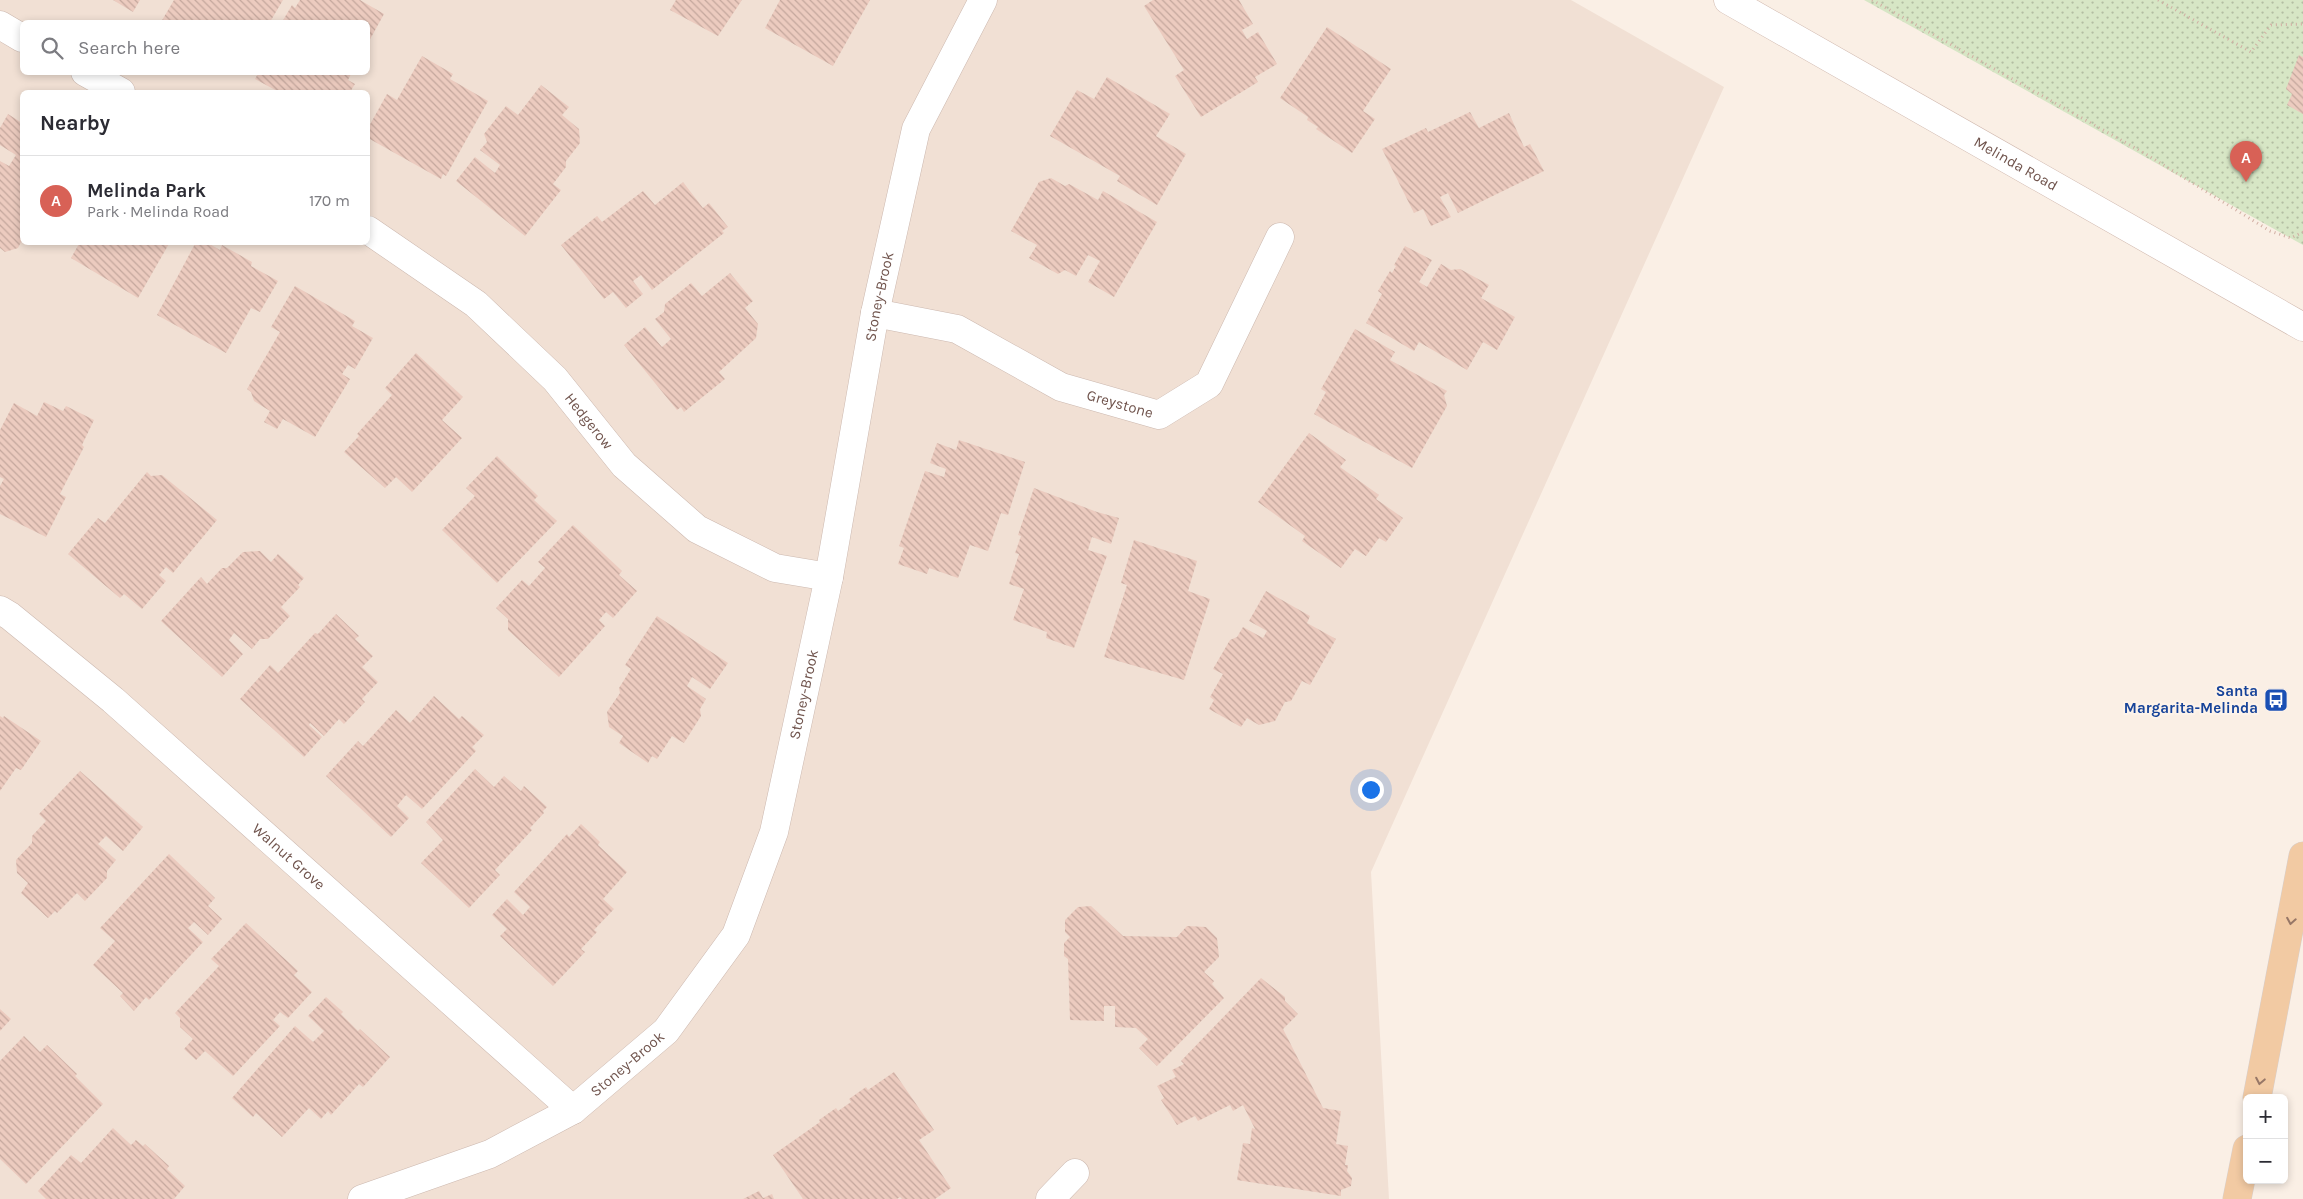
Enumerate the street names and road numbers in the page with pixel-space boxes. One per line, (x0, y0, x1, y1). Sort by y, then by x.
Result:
street label: Melinda Road (1971, 133, 2061, 195)
street label: Stoney-Brook (861, 250, 897, 343)
street label: Greystone (1085, 386, 1155, 422)
street label: Hedgerow (561, 389, 617, 453)
street label: Stoney-Brook (785, 648, 822, 741)
street label: Walnut Grove (249, 820, 329, 894)
street label: Stoney-Brook (587, 1027, 668, 1100)

